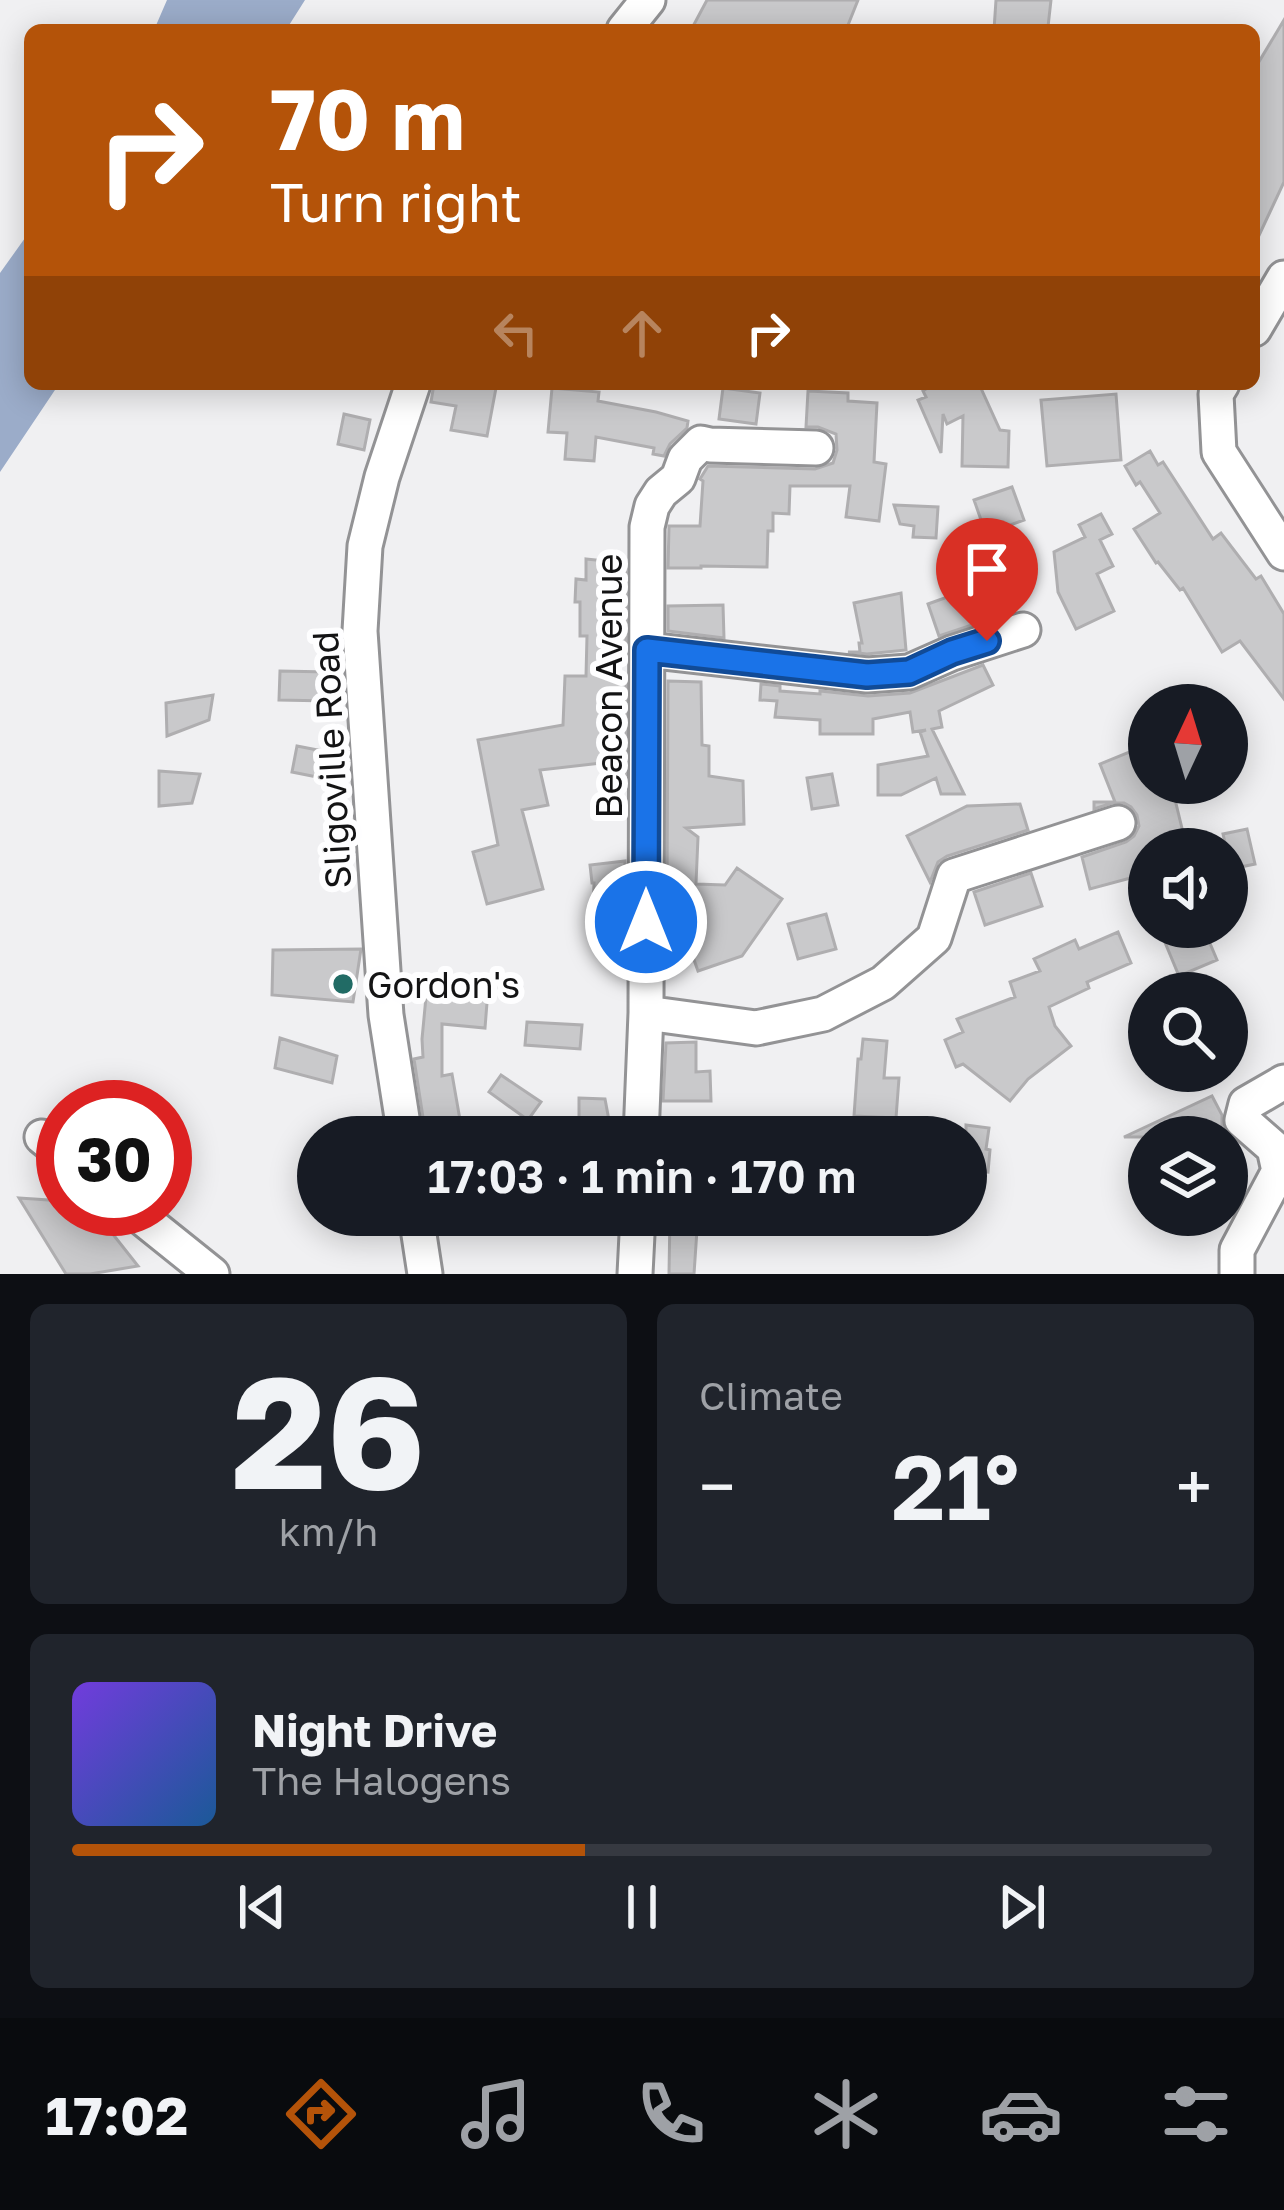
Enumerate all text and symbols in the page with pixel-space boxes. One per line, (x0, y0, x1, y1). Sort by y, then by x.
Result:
text: 70 m (270, 68, 465, 168)
icon: right (72, 72, 228, 228)
text: Turn right (270, 169, 522, 234)
icon: left (483, 300, 549, 366)
icon: ahead (609, 300, 675, 366)
icon: right (735, 300, 801, 366)
pin (936, 518, 1038, 641)
icon: arrive (954, 536, 1020, 602)
street label: Beacon Avenue (587, 554, 630, 818)
street label: Sligoville Road (303, 630, 359, 890)
north arrow (1128, 684, 1248, 804)
map controls (1128, 684, 1248, 1236)
button: sound (1128, 828, 1248, 948)
position arrow (583, 859, 709, 985)
place label: Gordon's (367, 963, 520, 1006)
marker: Gordon's (330, 971, 356, 997)
button: search (1128, 972, 1248, 1092)
speed limit sign: 30 (36, 1080, 192, 1236)
button: layers (1128, 1116, 1248, 1236)
text: 17:03 · 1 min · 170 m (428, 1149, 856, 1203)
text: 26 (231, 1336, 426, 1523)
text: Climate (699, 1372, 843, 1419)
text: 21° (892, 1432, 1019, 1540)
text: − (699, 1446, 735, 1526)
text: + (1176, 1446, 1212, 1526)
text: km/h (279, 1508, 378, 1555)
text: Night Drive (252, 1703, 497, 1757)
text: The Halogens (252, 1757, 511, 1804)
icon: previous (229, 1874, 295, 1940)
icon: pause (609, 1874, 675, 1940)
icon: next (989, 1874, 1055, 1940)
icon: directions (279, 2072, 363, 2156)
icon: music (454, 2072, 538, 2156)
icon: phone (629, 2072, 713, 2156)
icon: climate (804, 2072, 888, 2156)
icon: car (979, 2072, 1063, 2156)
icon: filters (1154, 2072, 1238, 2156)
text: 17:02 (46, 2082, 188, 2147)

